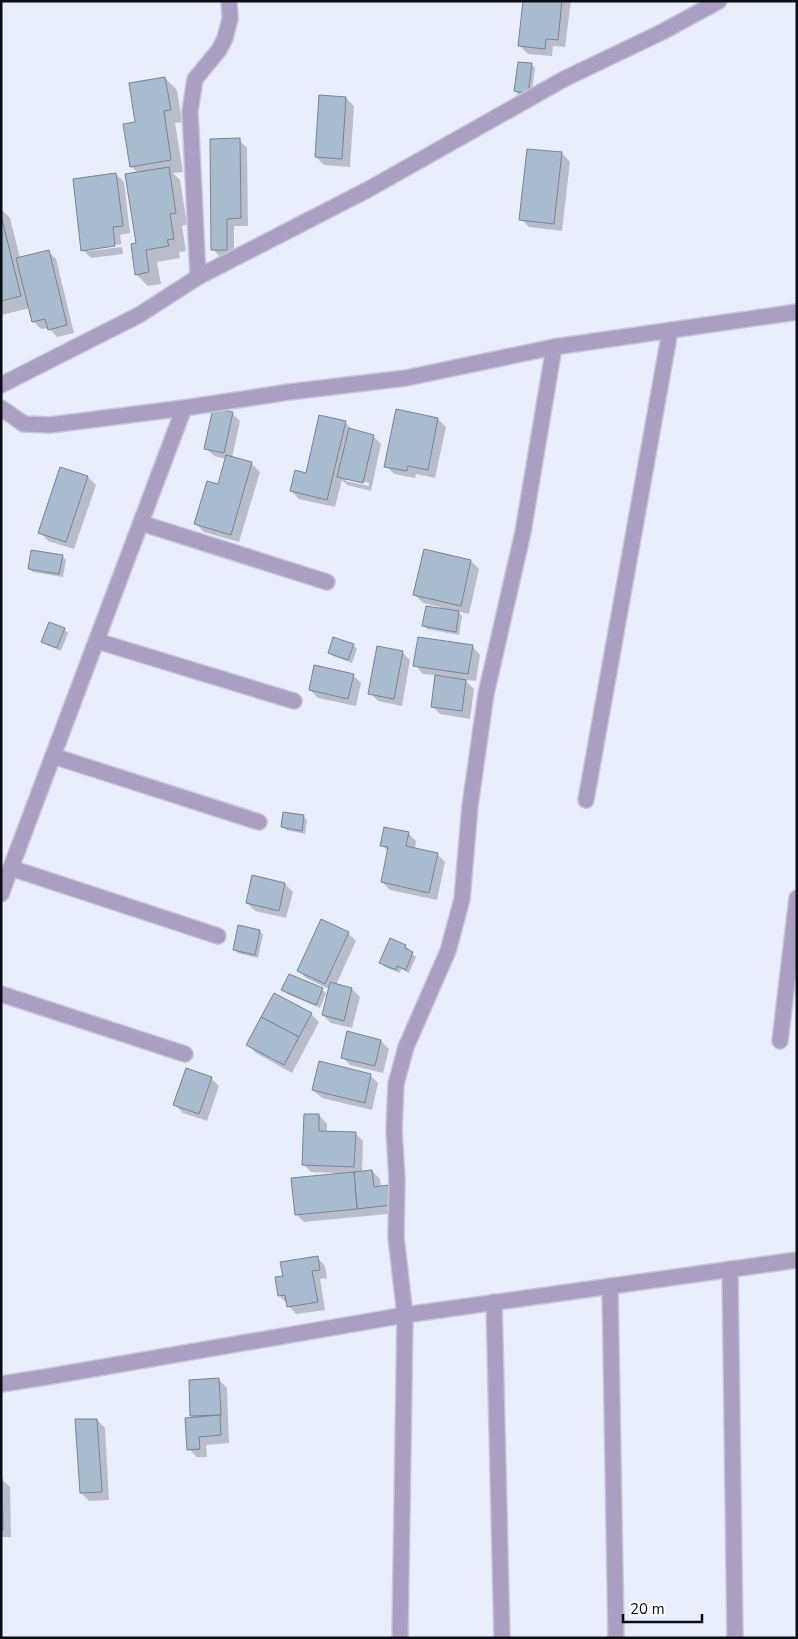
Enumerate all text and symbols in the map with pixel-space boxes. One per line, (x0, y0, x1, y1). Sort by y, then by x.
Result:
scale bar (623, 1592, 702, 1624)
text: 20 m (630, 1599, 665, 1619)

